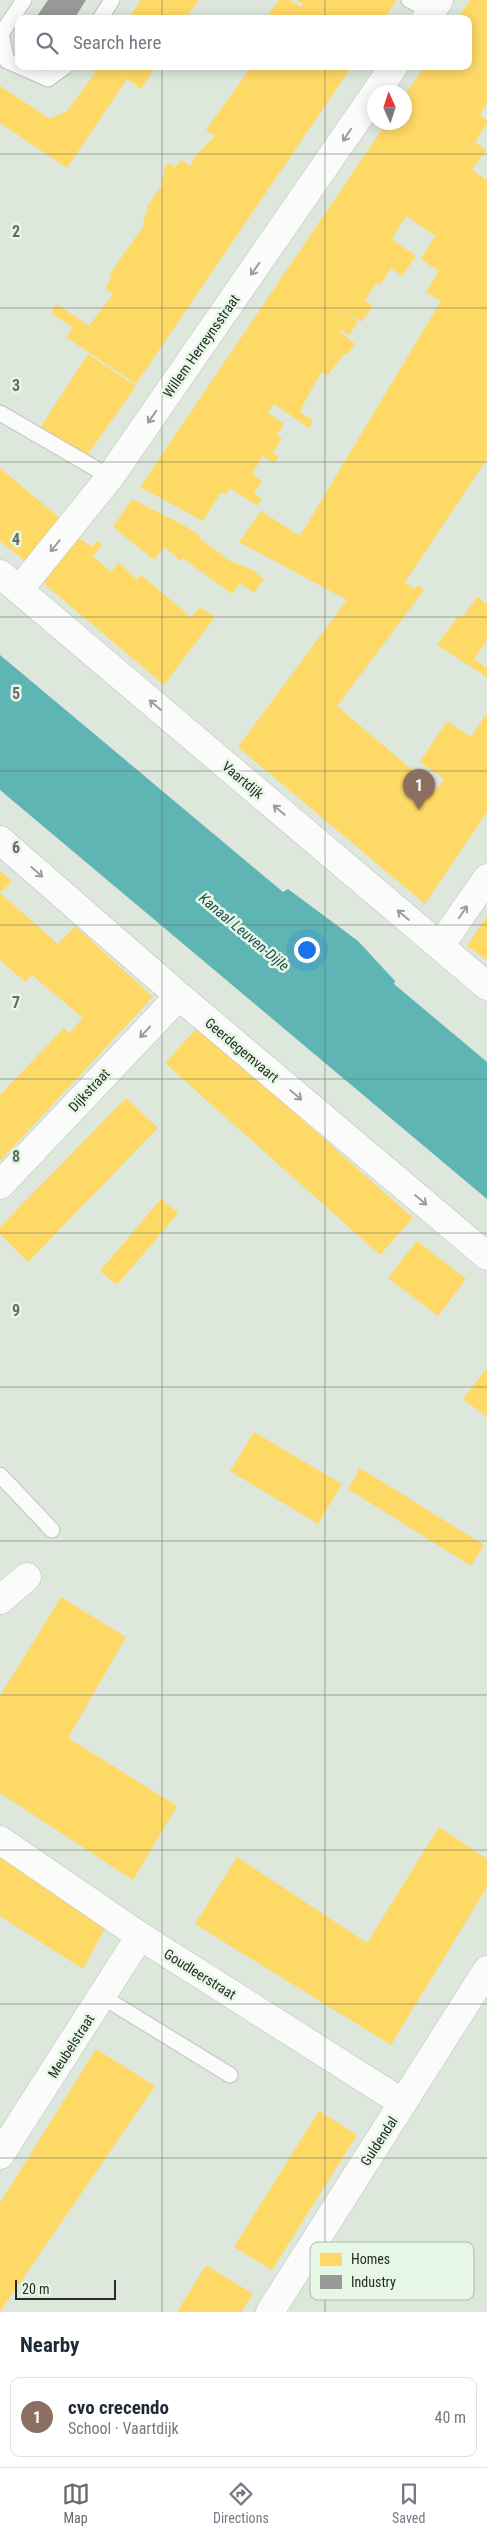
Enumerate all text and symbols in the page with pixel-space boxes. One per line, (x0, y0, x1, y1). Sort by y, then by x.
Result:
search box (15, 15, 472, 70)
icon: search (33, 29, 61, 57)
text: Search here (73, 31, 161, 54)
north arrow (367, 85, 412, 130)
one-way arrow (342, 128, 352, 142)
text: 2 (12, 222, 20, 241)
one-way arrow (250, 262, 260, 276)
street label: Willem Herreynsstraat (160, 292, 242, 400)
text: 3 (12, 376, 20, 395)
one-way arrow (147, 410, 157, 424)
text: 4 (12, 530, 20, 549)
one-way arrow (49, 540, 60, 553)
text: 5 (12, 684, 20, 703)
one-way arrow (148, 699, 161, 711)
street label: Vaartdijk (219, 758, 268, 802)
pin: 1 (403, 769, 435, 810)
one-way arrow (272, 804, 285, 816)
text: 6 (12, 838, 20, 857)
one-way arrow (30, 866, 43, 878)
water label: Kanaal Leuven-Dijle (195, 889, 293, 975)
one-way arrow (458, 905, 468, 919)
one-way arrow (396, 909, 409, 921)
your location (294, 937, 320, 963)
text: 7 (12, 993, 20, 1012)
street label: Geerdegemvaart (202, 1015, 282, 1085)
one-way arrow (139, 1025, 151, 1038)
street label: Dijkstraat (65, 1065, 113, 1115)
one-way arrow (290, 1090, 303, 1101)
text: 8 (12, 1147, 20, 1166)
one-way arrow (414, 1194, 427, 1206)
text: 9 (12, 1301, 20, 1320)
street label: Goudleerstraat (161, 1946, 239, 2002)
street label: Meubelstraat (45, 2011, 97, 2081)
street label: Guldendal (357, 2113, 401, 2169)
legend (310, 2242, 474, 2300)
text: Homes (351, 2251, 390, 2267)
text: Industry (351, 2274, 396, 2290)
scale bar (15, 2277, 116, 2300)
text: 20 m (22, 2281, 50, 2297)
text: Nearby (20, 2333, 79, 2357)
text: cvo crecendo (68, 2396, 169, 2419)
text: 1 (33, 2408, 41, 2427)
text: 40 m (434, 2408, 466, 2427)
text: School · Vaartdijk (68, 2419, 179, 2438)
tab: Map (62, 2480, 90, 2526)
tab: Directions (213, 2480, 269, 2526)
tab: Saved (392, 2480, 425, 2526)

